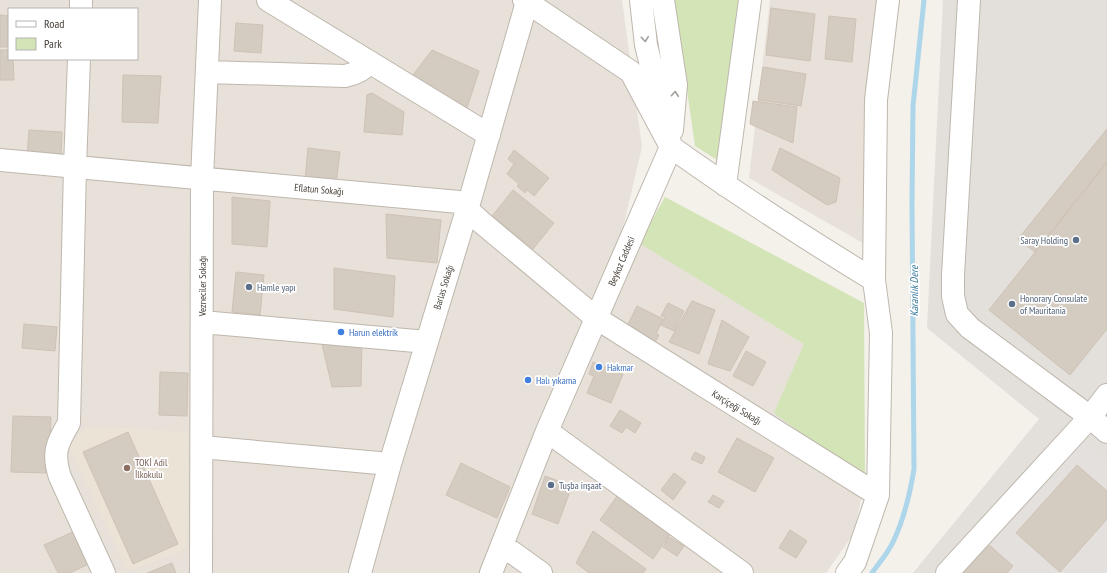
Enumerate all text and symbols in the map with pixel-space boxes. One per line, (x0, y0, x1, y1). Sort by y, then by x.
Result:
legend (8, 8, 138, 60)
text: Road (44, 16, 64, 31)
text: Park (44, 36, 62, 51)
one-way arrow (640, 36, 649, 42)
one-way arrow (671, 91, 680, 97)
street label: Eflatun Sokağı (294, 181, 344, 198)
street label: Beykoz Caddesi (605, 234, 638, 288)
place label: Saray Holding (1020, 234, 1068, 247)
marker: Saray Holding (1071, 235, 1081, 245)
street label: Vezneciler Sokağı (196, 256, 209, 317)
street label: Barlas Sokağı (431, 263, 456, 311)
water label: Karanlık Dere (907, 264, 921, 317)
place label: Hamle yapı (257, 281, 296, 294)
marker: Hamle yapı (244, 282, 254, 292)
place label: Honorary Consulate of Mauritania (1020, 292, 1087, 317)
marker: Honorary Consulate of Mauritania (1007, 299, 1017, 309)
place label: Harun elektrik (349, 326, 398, 339)
marker: Harun elektrik (336, 327, 346, 337)
place label: Hakmar (607, 361, 634, 374)
marker: Hakmar (594, 362, 604, 372)
place label: Halı yıkama (536, 374, 576, 387)
marker: Halı yıkama (523, 375, 533, 385)
street label: Karçiçeği Sokağı (709, 387, 764, 428)
place label: TOKİ Adil İlkokulu (135, 456, 168, 481)
marker: TOKİ Adil İlkokulu (122, 463, 132, 473)
place label: Tuşba inşaat (559, 479, 602, 492)
marker: Tuşba inşaat (546, 480, 556, 490)

